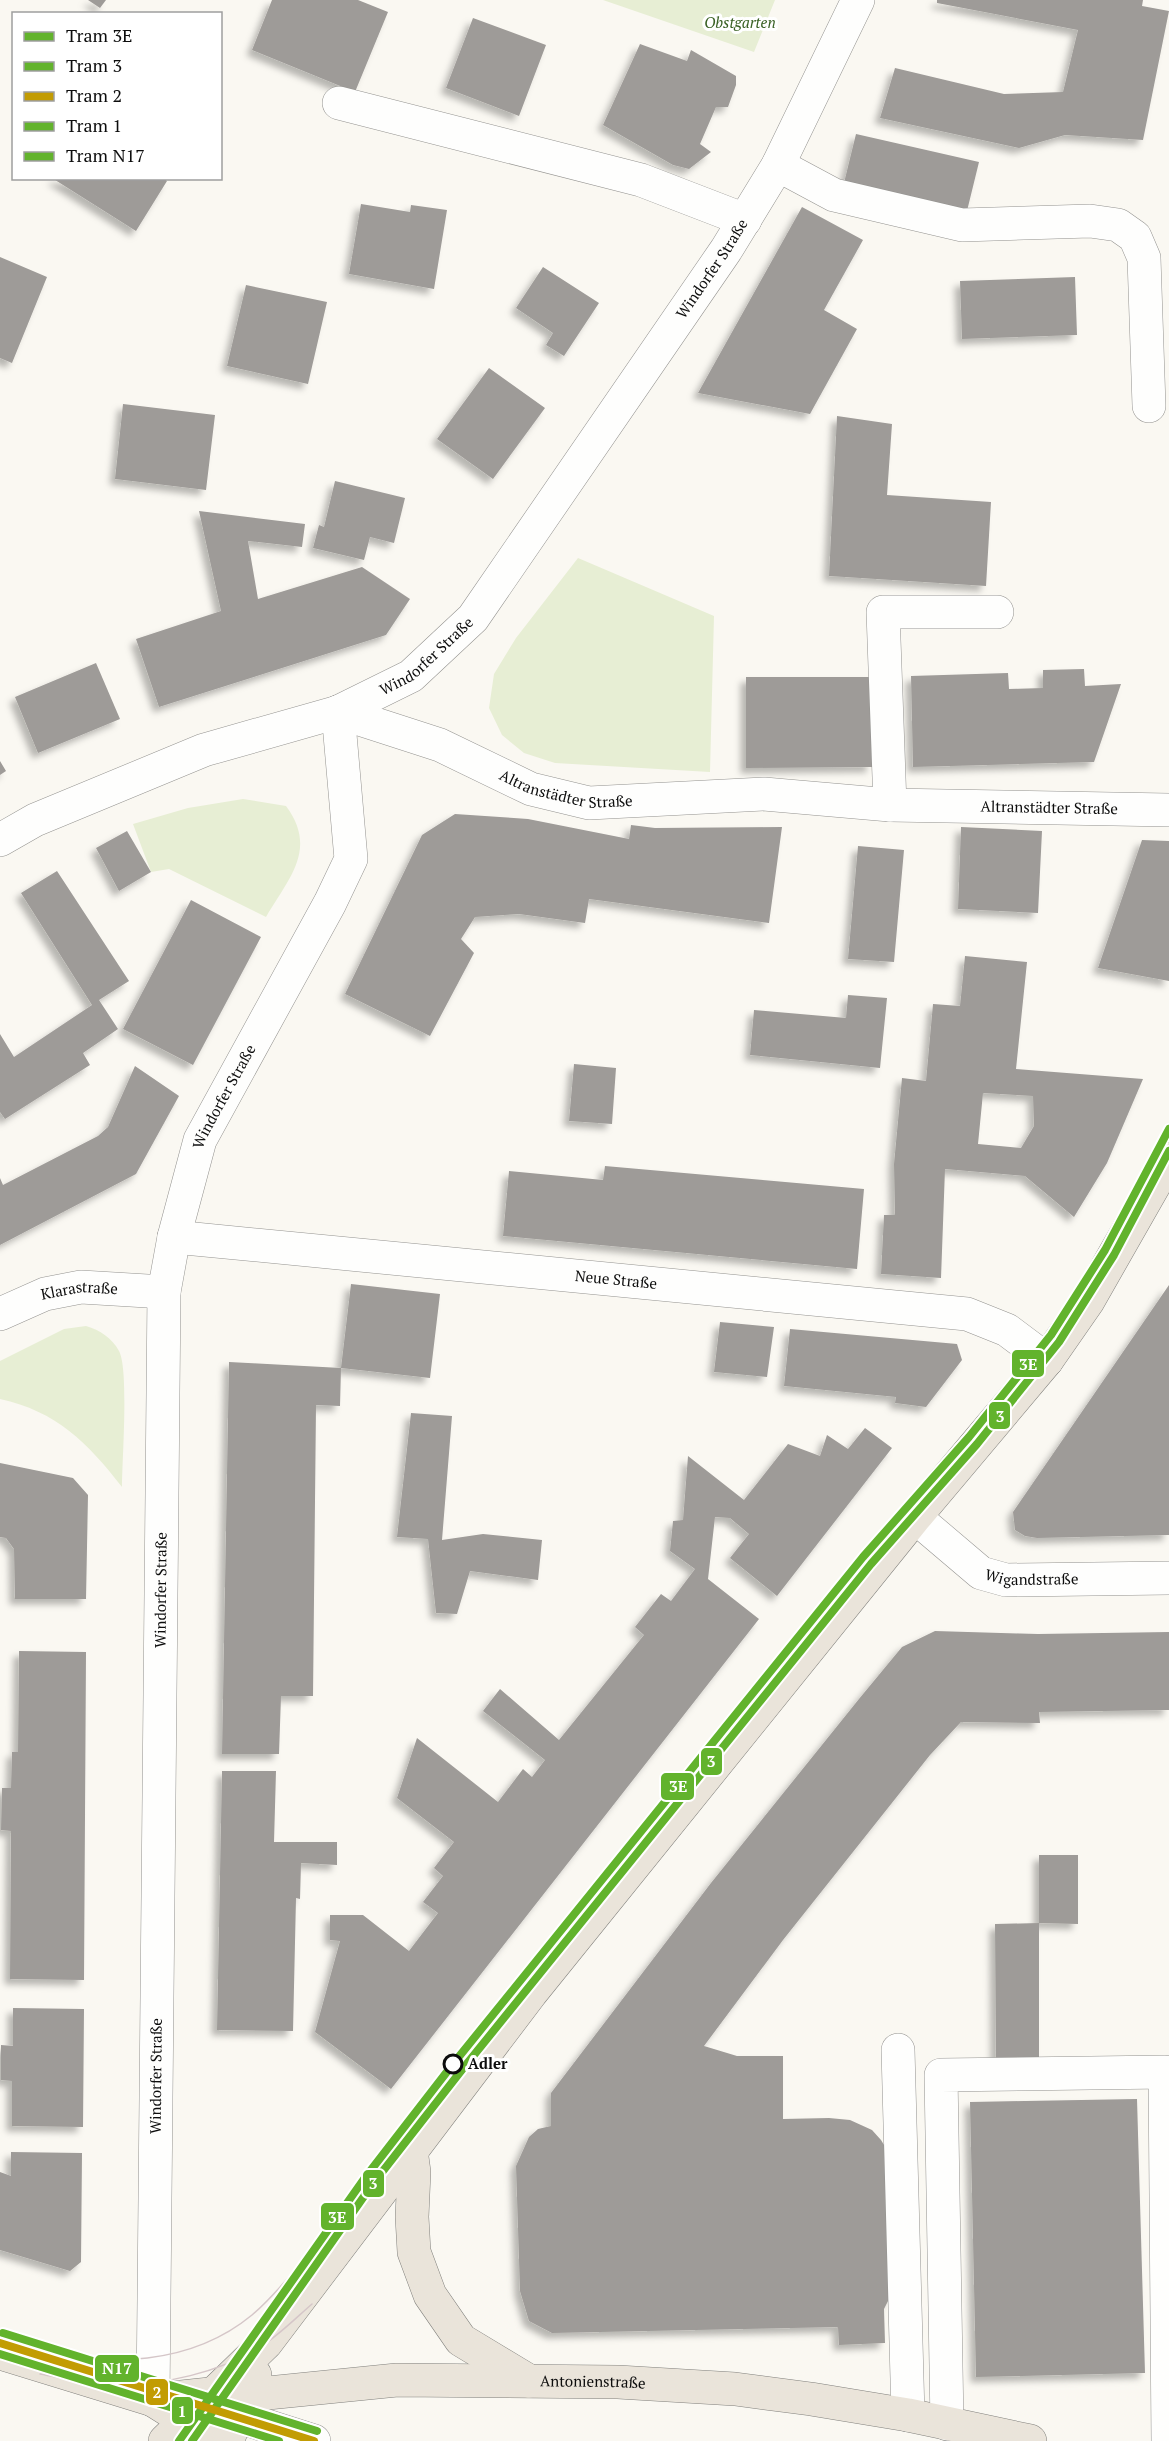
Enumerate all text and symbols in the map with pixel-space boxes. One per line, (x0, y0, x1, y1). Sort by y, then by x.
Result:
legend (12, 12, 222, 180)
park label: Obstgarten (704, 12, 776, 32)
text: Tram 3E (66, 23, 133, 47)
text: Tram 3 (66, 53, 122, 77)
text: Tram 2 (66, 83, 122, 107)
text: Tram 1 (66, 113, 122, 137)
text: Tram N17 (66, 143, 145, 167)
street label: Windorfer Straße (671, 215, 752, 322)
street label: Windorfer Straße (376, 612, 477, 699)
street label: Altranstädter Straße (497, 764, 633, 812)
street label: Altranstädter Straße (981, 796, 1118, 818)
street label: Windorfer Straße (187, 1040, 260, 1150)
street label: Neue Straße (574, 1265, 658, 1293)
street label: Klarastraße (39, 1276, 119, 1304)
line badge: 3E (1011, 1349, 1045, 1378)
text: 3E (1019, 1353, 1037, 1375)
line badge: 3 (988, 1401, 1011, 1430)
text: 3 (995, 1405, 1005, 1427)
street label: Windorfer Straße (149, 1532, 171, 1648)
street label: Wigandstraße (983, 1564, 1078, 1589)
line badge: 3 (700, 1747, 723, 1776)
text: 3 (706, 1750, 716, 1772)
line badge: 3E (660, 1772, 695, 1801)
text: 3E (669, 1775, 687, 1797)
street label: Windorfer Straße (145, 2018, 166, 2134)
place label: Adler (468, 2053, 508, 2073)
marker: Adler (443, 2054, 463, 2074)
line badge: 3 (362, 2169, 385, 2198)
text: 3 (368, 2172, 378, 2194)
line badge: 3E (320, 2202, 355, 2231)
text: 3E (328, 2206, 346, 2228)
line badge: N17 (94, 2354, 140, 2383)
text: N17 (102, 2357, 132, 2379)
street label: Antonienstraße (540, 2370, 646, 2393)
line badge: 2 (145, 2378, 169, 2406)
text: 2 (152, 2381, 162, 2403)
line badge: 1 (171, 2396, 194, 2425)
text: 1 (177, 2400, 187, 2422)

